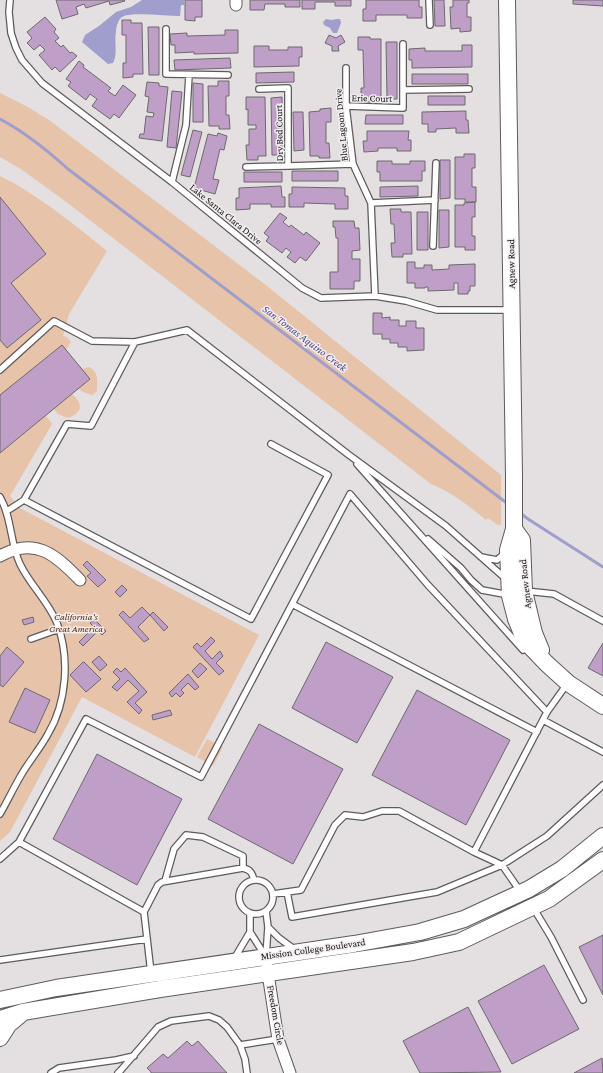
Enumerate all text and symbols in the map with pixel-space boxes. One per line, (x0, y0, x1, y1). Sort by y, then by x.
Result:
street label: Blue Lagoon Drive (332, 88, 350, 162)
street label: Erie Court (351, 92, 393, 104)
street label: Dry Bed Court (273, 104, 285, 161)
street label: Lake Santa Clara Drive (188, 181, 265, 247)
street label: Agnew Road (505, 238, 517, 289)
water label: San Tomas Aquino Creek (260, 302, 350, 375)
street label: Agnew Road (517, 558, 533, 609)
park label: California's Great America (49, 611, 103, 634)
street label: Mission College Boulevard (260, 936, 367, 962)
street label: Freedom Circle (265, 984, 287, 1046)

